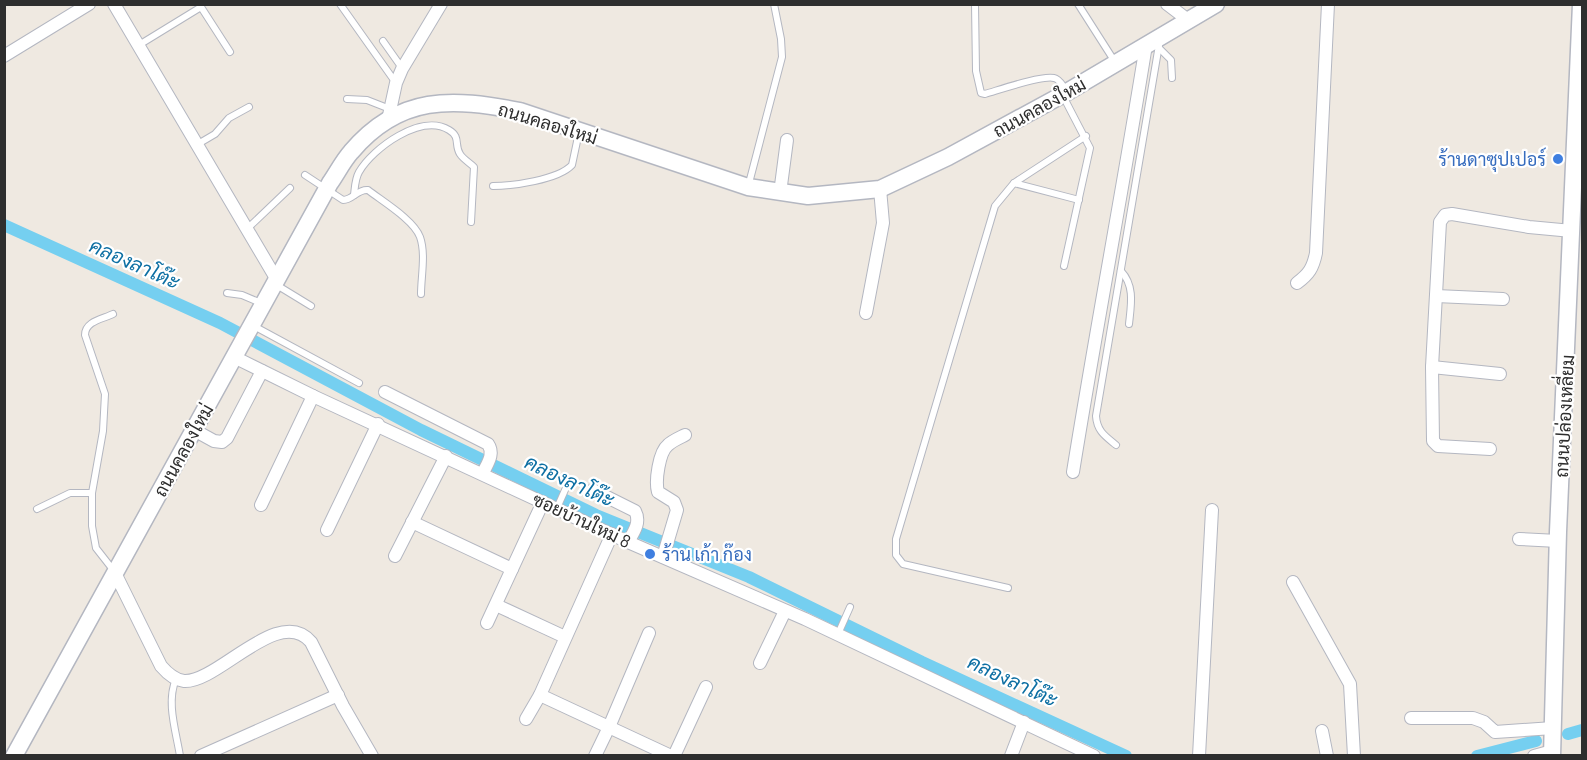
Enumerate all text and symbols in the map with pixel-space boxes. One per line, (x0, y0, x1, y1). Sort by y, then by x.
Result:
street label: ถนนคลองใหม่ (988, 72, 1089, 142)
street label: ถนนคลองใหม่ (496, 97, 601, 149)
place label: ร้านดาซุปเปอร์ (1438, 147, 1546, 172)
marker: ร้านดาซุปเปอร์ (1551, 152, 1565, 166)
water label: คลองลาโต๊ะ (86, 232, 184, 294)
street label: ถนนปล่องเหลี่ยม (1546, 354, 1578, 478)
street label: ถนนคลองใหม่ (148, 399, 218, 500)
water label: คลองลาโต๊ะ (521, 449, 619, 511)
street label: ซอยบ้านใหม่ 8 (529, 487, 635, 552)
place label: ร้าน เก้า ก๊อง (662, 543, 752, 565)
marker: ร้าน เก้า ก๊อง (643, 547, 657, 561)
water label: คลองลาโต๊ะ (964, 649, 1062, 711)

